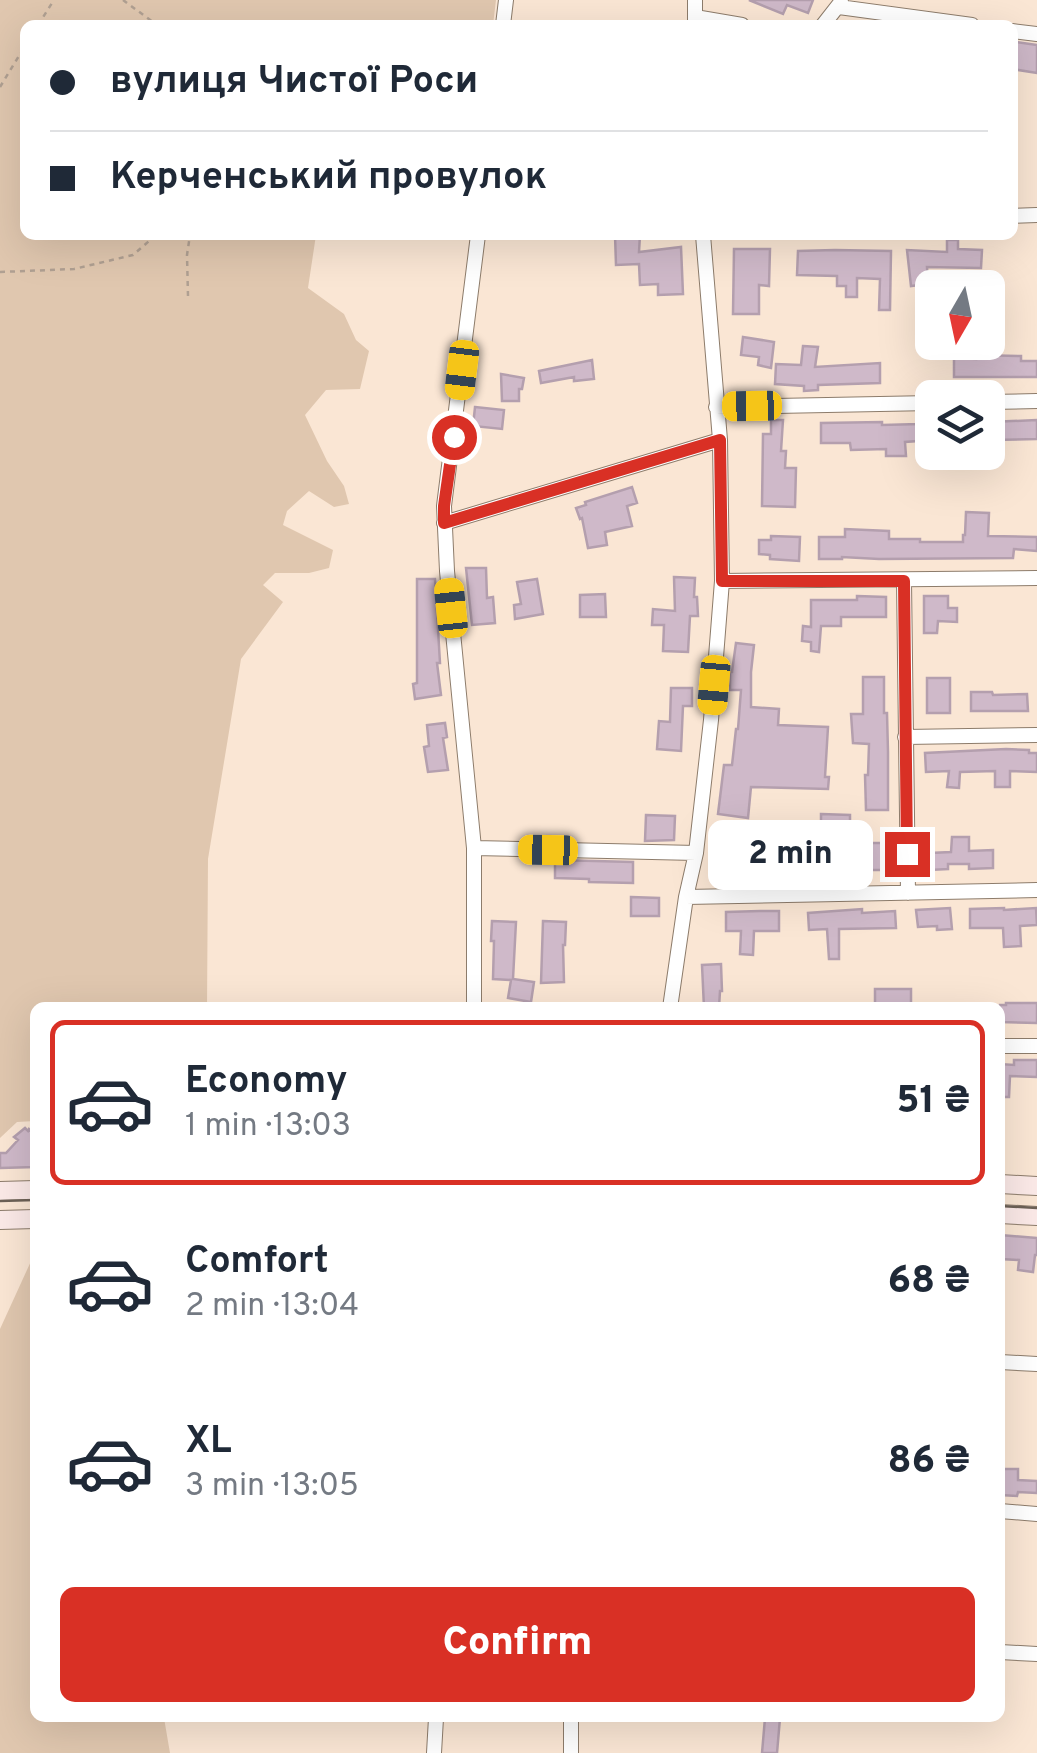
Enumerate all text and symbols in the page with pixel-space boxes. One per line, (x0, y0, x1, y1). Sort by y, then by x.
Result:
text: вулиця Чистої Роси (110, 58, 478, 107)
text: Керченський провулок (110, 154, 547, 203)
north arrow (915, 270, 1005, 360)
map controls (915, 270, 1005, 470)
car (443, 338, 481, 402)
button: layers (915, 380, 1005, 470)
car (722, 390, 782, 422)
route start (432, 415, 477, 460)
car (433, 577, 469, 639)
car (696, 654, 732, 716)
callout: 2 min (707, 819, 872, 889)
route end (885, 832, 930, 877)
car (518, 834, 578, 866)
text: 2 min (748, 835, 833, 875)
icon: car (65, 1058, 155, 1148)
text: Economy (185, 1058, 347, 1107)
text: 51 ₴ (896, 1078, 970, 1127)
text: 1 min · 13:03 (185, 1107, 351, 1147)
icon: car (65, 1238, 155, 1328)
text: Comfort (185, 1238, 329, 1287)
text: 68 ₴ (887, 1258, 970, 1307)
text: 2 min · 13:04 (185, 1287, 359, 1327)
icon: car (65, 1418, 155, 1508)
text: XL (185, 1418, 232, 1467)
text: 86 ₴ (887, 1438, 970, 1487)
text: 3 min · 13:05 (185, 1467, 359, 1507)
button: Confirm (60, 1587, 975, 1702)

